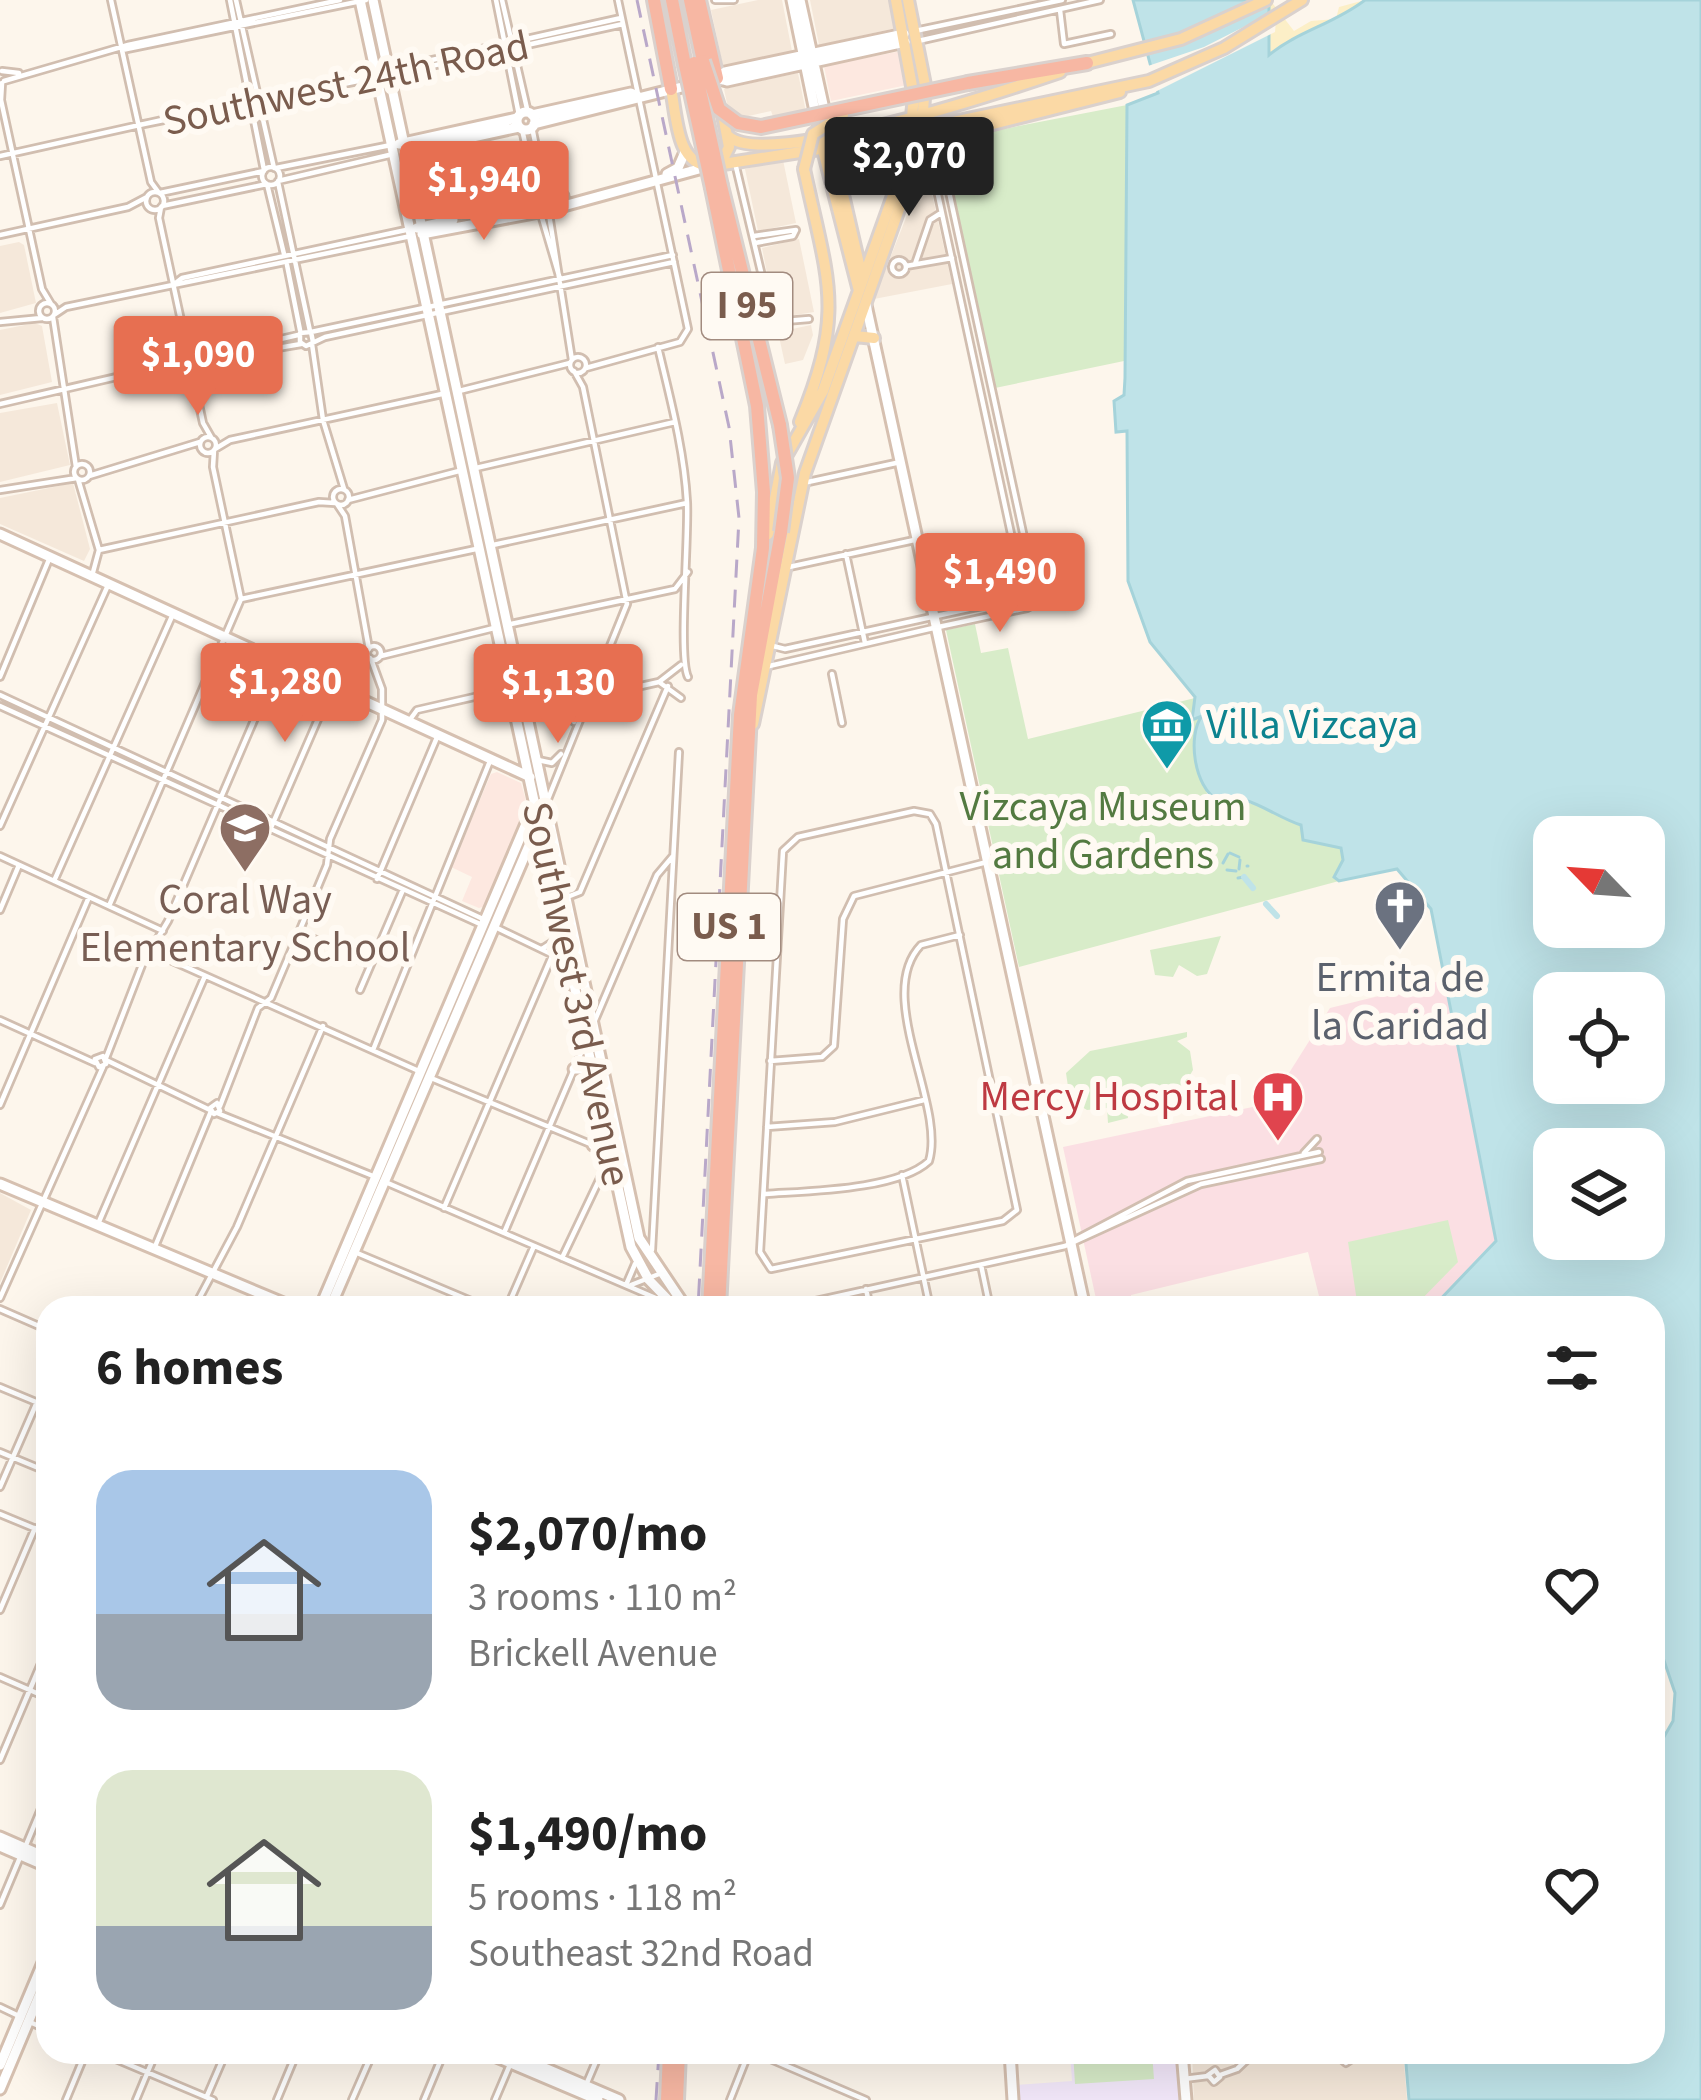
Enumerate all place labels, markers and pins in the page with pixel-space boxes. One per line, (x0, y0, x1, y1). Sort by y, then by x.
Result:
pin: $2,070 (811, 117, 1007, 219)
pin: $1,940 (386, 141, 582, 243)
pin: $1,090 (100, 316, 296, 418)
pin: $1,490 (902, 533, 1098, 635)
pin: $1,280 (187, 643, 383, 745)
pin: $1,130 (460, 644, 656, 746)
place label: Villa Vizcaya (1206, 695, 1418, 755)
museum icon: Villa Vizcaya (1139, 697, 1195, 771)
school or university icon: Coral Way Elementary School (217, 800, 273, 874)
place label: Coral Way Elementary School (79, 870, 411, 978)
church icon: Ermita de la Caridad (1372, 878, 1428, 952)
place label: Ermita de la Caridad (1311, 948, 1489, 1056)
place label: Mercy Hospital (980, 1067, 1239, 1127)
hospital icon: Mercy Hospital (1250, 1069, 1306, 1143)

